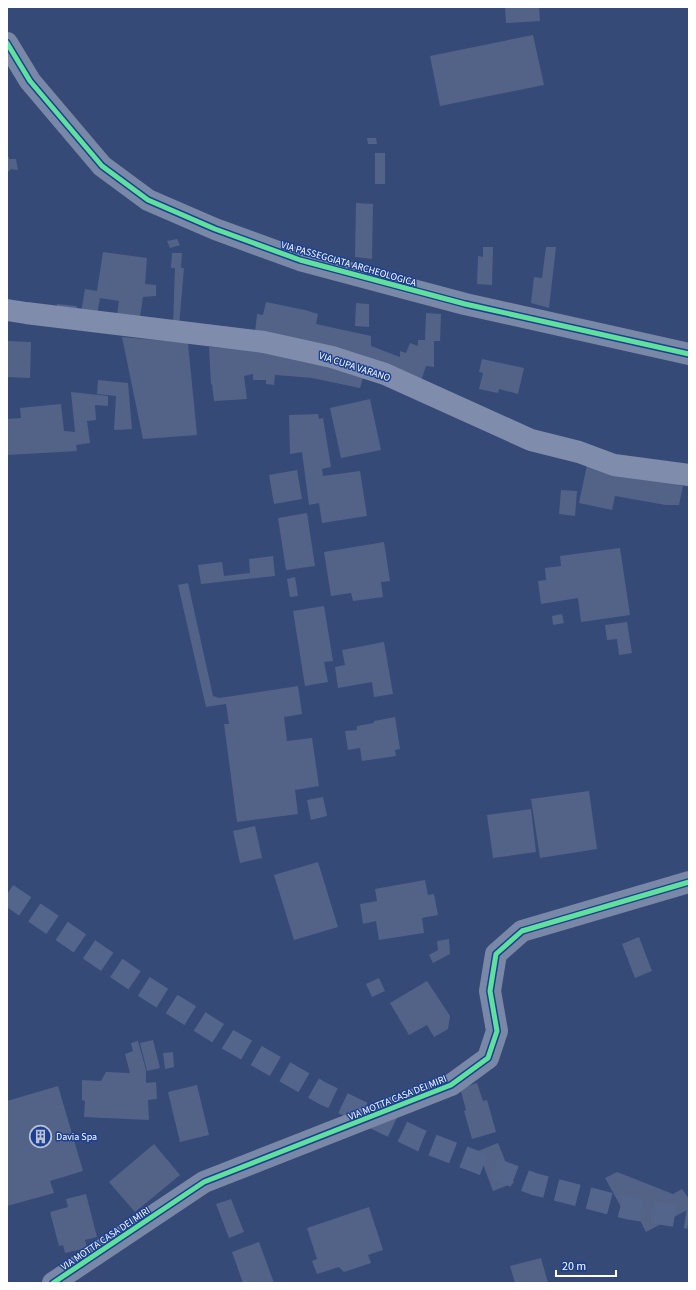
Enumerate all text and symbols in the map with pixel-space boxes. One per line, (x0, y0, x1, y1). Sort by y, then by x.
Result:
street label: VIA PASSEGGIATA ARCHEOLOGICA (279, 238, 419, 290)
street label: VIA CUPA VARANO (317, 349, 393, 385)
street label: VIA MOTTA CASA DEI MIRI (346, 1072, 449, 1124)
building icon: Davia Spa (27, 1123, 53, 1149)
place label: Davia Spa (56, 1130, 97, 1144)
street label: VIA MOTTA CASA DEI MIRI (58, 1204, 153, 1274)
scale bar (556, 1252, 616, 1278)
text: 20 m (562, 1258, 586, 1275)

